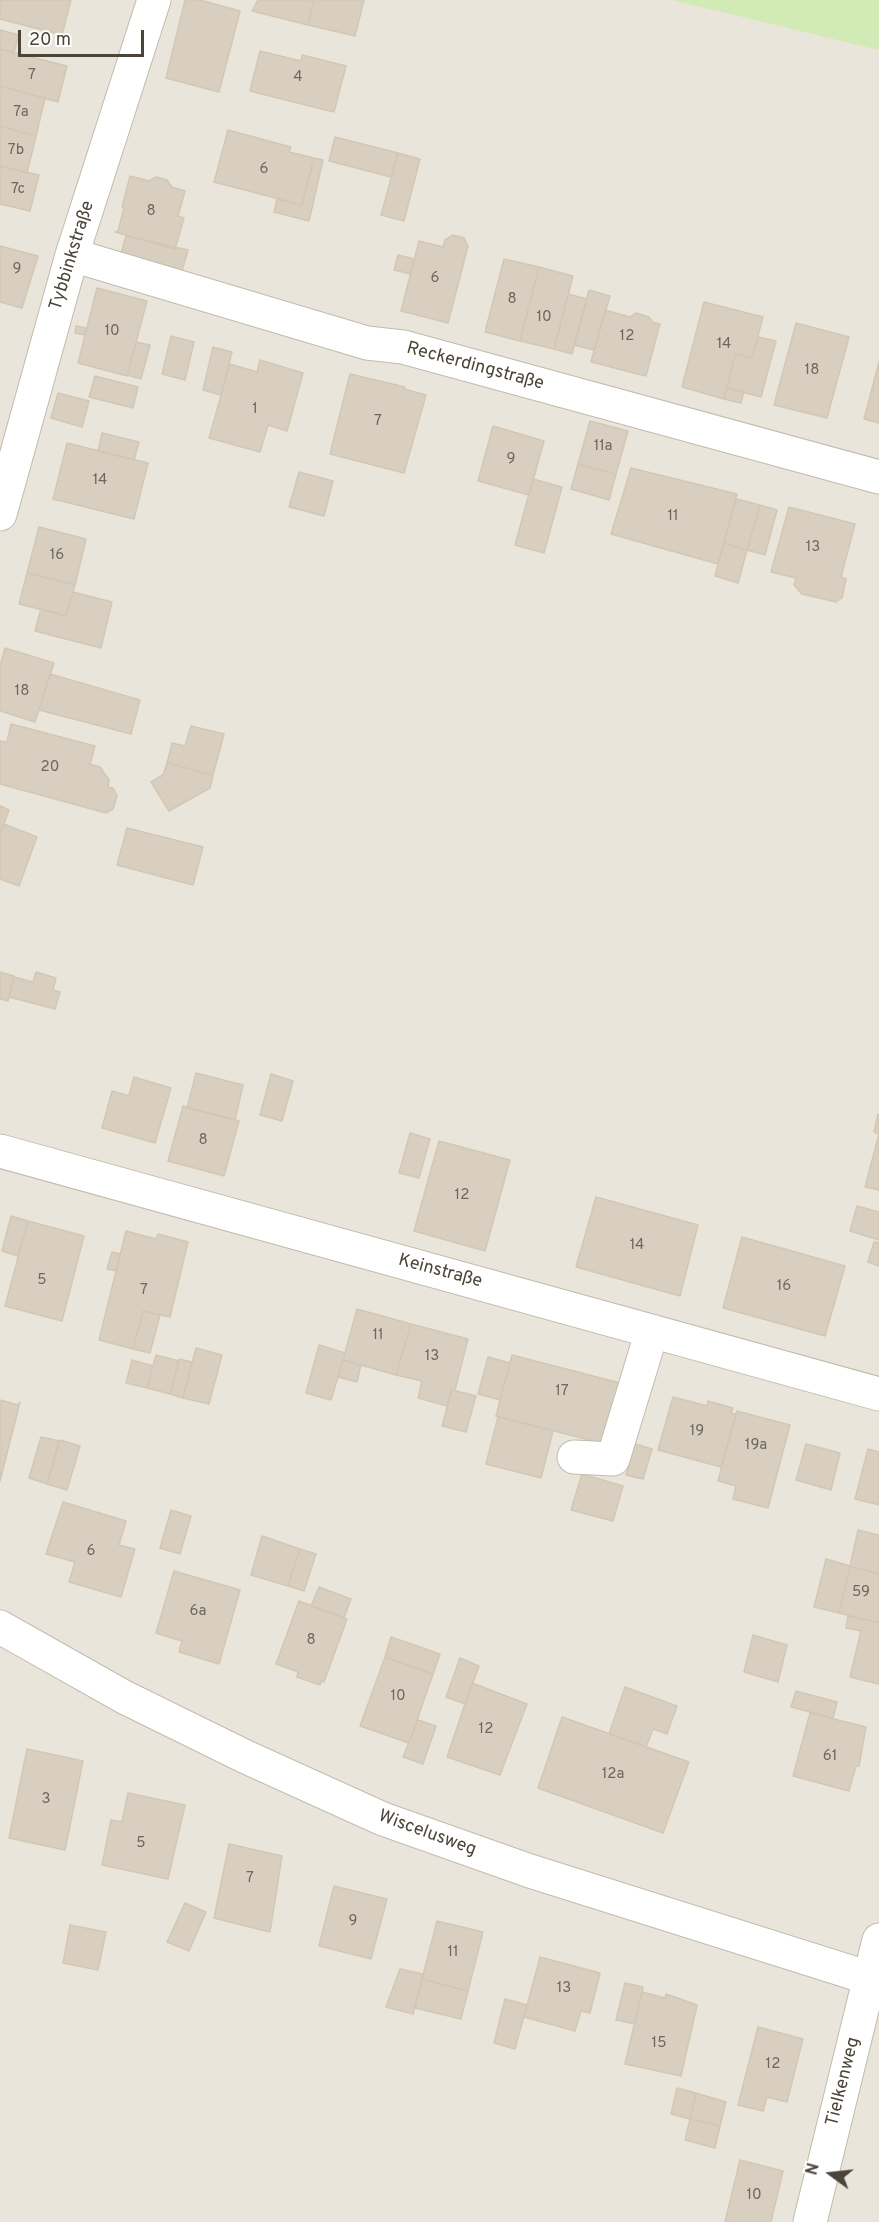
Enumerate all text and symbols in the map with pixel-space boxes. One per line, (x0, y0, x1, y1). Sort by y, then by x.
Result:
scale bar (21, 18, 147, 56)
text: 20 m (29, 29, 71, 52)
house number: 7 (28, 67, 36, 85)
house number: 4 (293, 69, 303, 87)
house number: 7a (13, 104, 29, 122)
house number: 7b (8, 142, 24, 160)
house number: 6 (260, 161, 268, 179)
house number: 7c (11, 181, 25, 199)
street label: Tybbinkstraße (46, 199, 100, 313)
house number: 8 (146, 203, 156, 221)
house number: 9 (13, 261, 21, 279)
house number: 6 (431, 270, 439, 288)
house number: 8 (507, 291, 517, 309)
house number: 10 (536, 309, 552, 327)
house number: 10 (104, 323, 120, 341)
house number: 12 (620, 328, 634, 346)
house number: 14 (717, 336, 731, 354)
street label: Reckerdingstraße (404, 338, 546, 396)
house number: 18 (805, 362, 819, 380)
house number: 1 (252, 401, 258, 419)
house number: 7 (374, 413, 382, 431)
house number: 11a (594, 438, 612, 456)
house number: 9 (507, 451, 515, 469)
house number: 14 (93, 472, 107, 490)
house number: 11 (667, 508, 679, 526)
house number: 13 (806, 539, 820, 557)
house number: 16 (50, 547, 64, 565)
house number: 18 (15, 683, 29, 701)
house number: 20 (41, 759, 59, 777)
house number: 8 (198, 1132, 208, 1150)
house number: 12 (455, 1187, 469, 1205)
house number: 14 (630, 1237, 644, 1255)
street label: Keinstraße (396, 1250, 484, 1294)
house number: 5 (37, 1272, 47, 1290)
house number: 16 (777, 1278, 791, 1296)
house number: 7 (140, 1282, 148, 1300)
house number: 11 (372, 1327, 384, 1345)
house number: 13 (425, 1348, 439, 1366)
house number: 17 (555, 1383, 569, 1401)
house number: 19 (690, 1423, 704, 1441)
house number: 19a (745, 1437, 767, 1455)
house number: 6 (87, 1543, 95, 1561)
house number: 59 (852, 1584, 870, 1602)
house number: 6a (190, 1603, 206, 1621)
house number: 8 (306, 1632, 316, 1650)
house number: 10 (390, 1688, 406, 1706)
house number: 12 (479, 1721, 493, 1739)
house number: 61 (823, 1748, 837, 1766)
house number: 12a (602, 1766, 624, 1784)
house number: 3 (41, 1791, 51, 1809)
street label: Wiscelusweg (375, 1806, 479, 1862)
house number: 5 (136, 1835, 146, 1853)
house number: 7 (246, 1870, 254, 1888)
house number: 9 (349, 1913, 357, 1931)
house number: 11 (447, 1944, 459, 1962)
house number: 13 (557, 1980, 571, 1998)
house number: 15 (652, 2035, 666, 2053)
street label: Tielkenweg (822, 2035, 866, 2129)
house number: 12 (766, 2056, 780, 2074)
north arrow (801, 2144, 861, 2204)
text: N (802, 2161, 825, 2177)
house number: 10 (746, 2187, 762, 2205)

